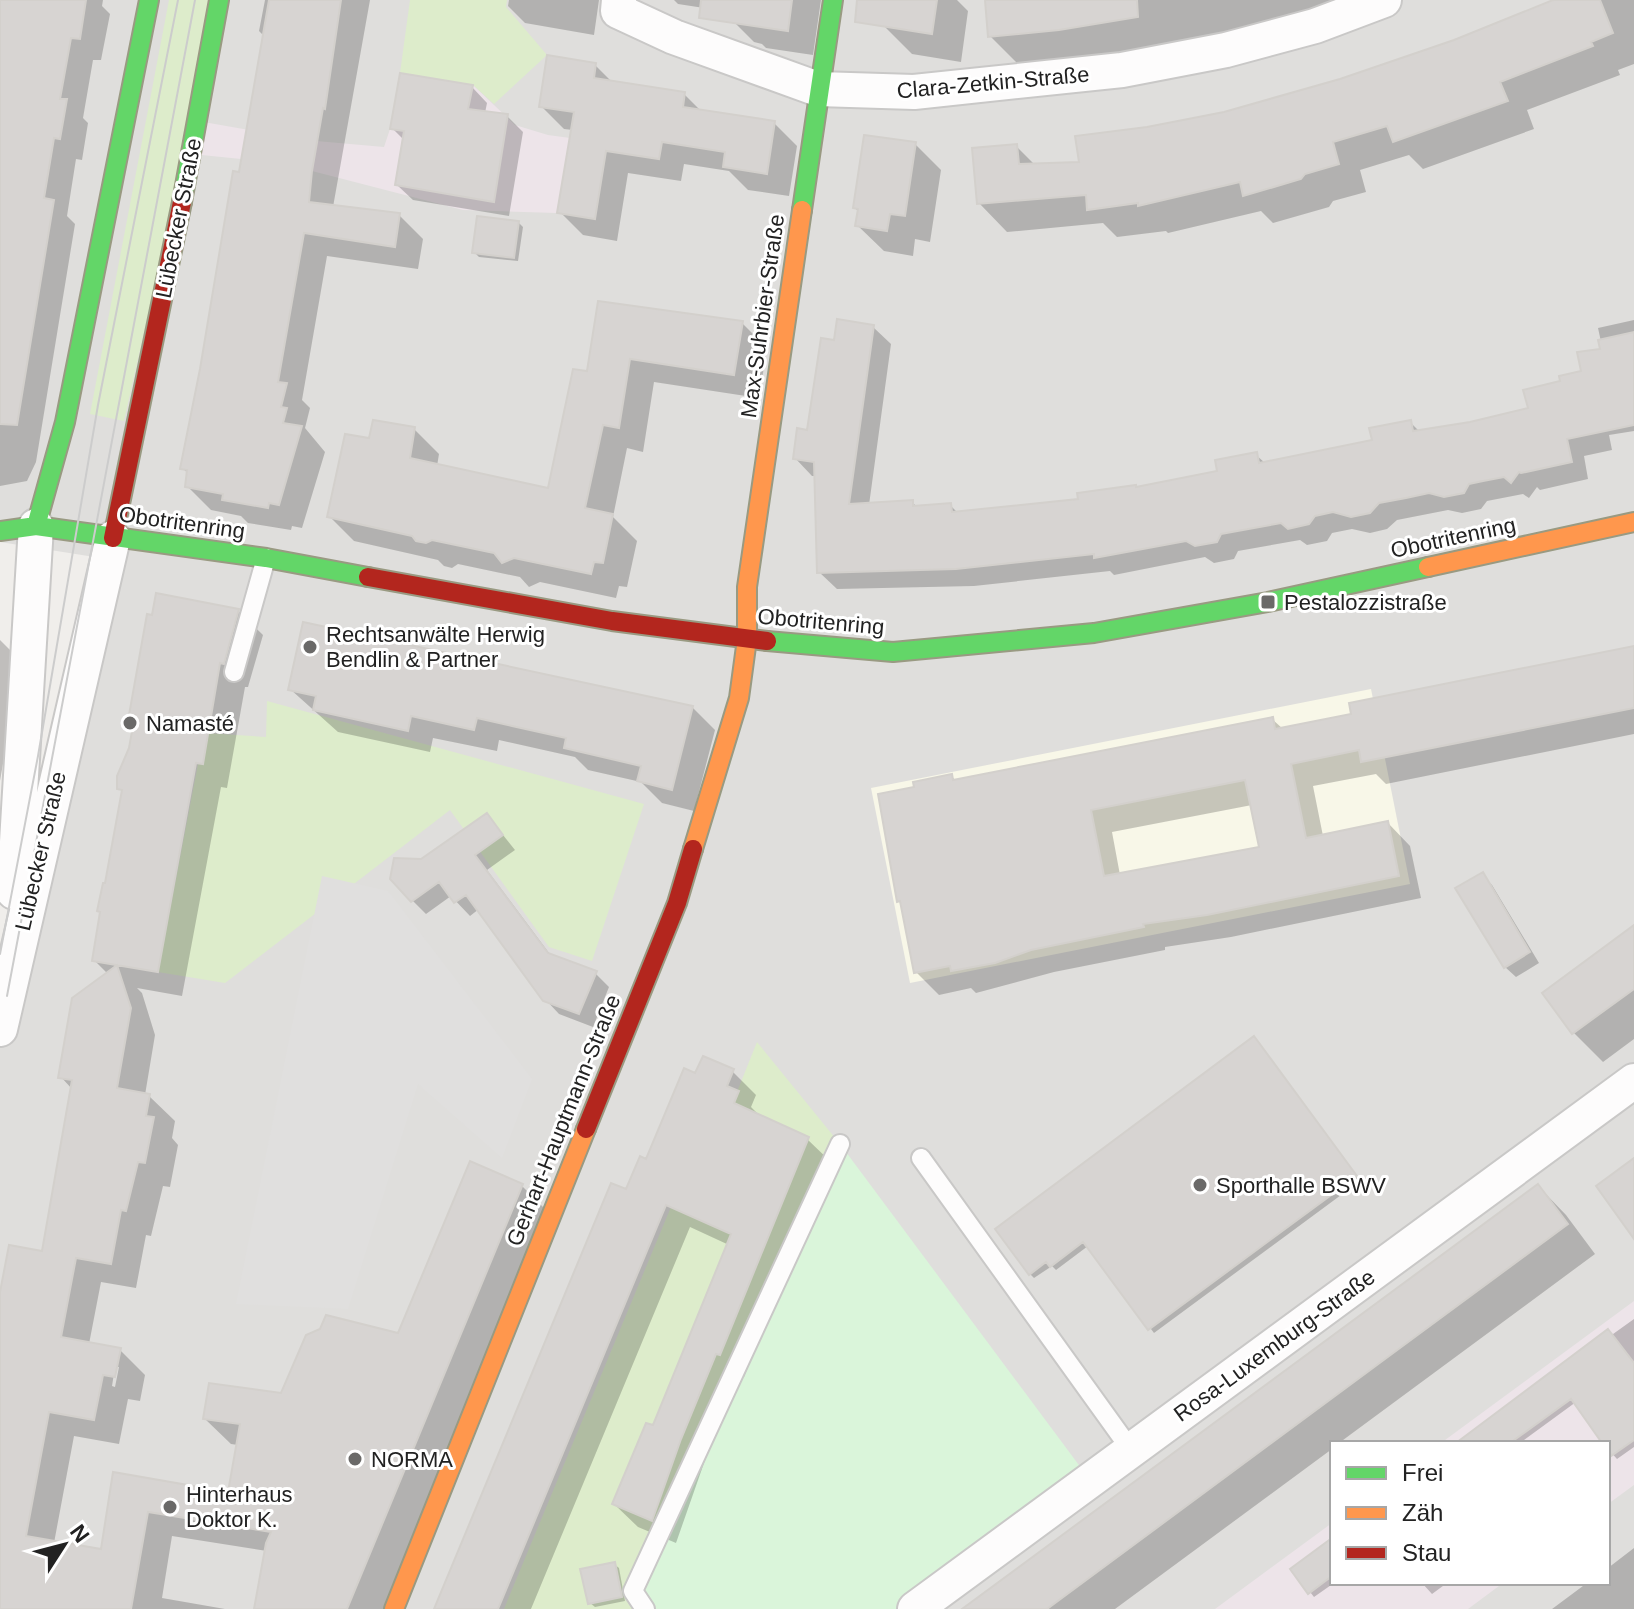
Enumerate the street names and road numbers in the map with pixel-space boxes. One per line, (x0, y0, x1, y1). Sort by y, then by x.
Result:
street label: Clara-Zetkin-Straße (896, 62, 1090, 103)
street label: Lübecker Straße (151, 136, 206, 300)
street label: Max-Suhrbier-Straße (736, 213, 789, 420)
street label: Obotritenring (117, 501, 247, 544)
street label: Obotritenring (1388, 512, 1518, 563)
street label: Obotritenring (757, 604, 885, 639)
street label: Lübecker Straße (10, 769, 71, 933)
street label: Gerhart-Hauptmann-Straße (501, 991, 625, 1250)
street label: Rosa-Luxemburg-Straße (1169, 1264, 1380, 1427)

